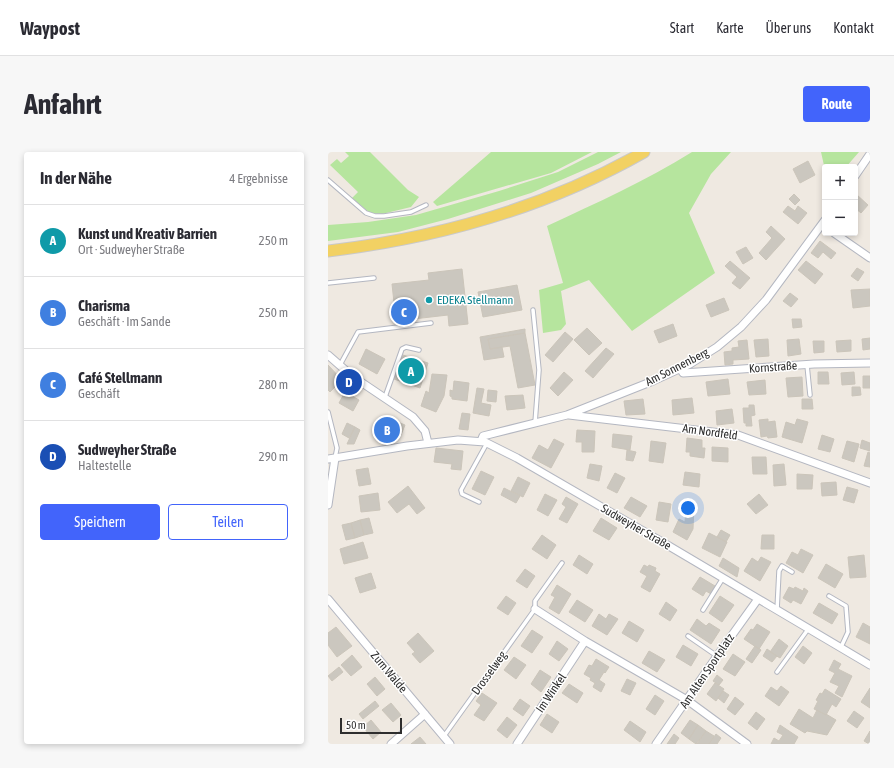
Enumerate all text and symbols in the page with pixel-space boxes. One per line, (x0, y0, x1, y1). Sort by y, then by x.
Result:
text: Waypost (20, 17, 80, 39)
text: Start (670, 20, 694, 36)
text: Karte (716, 20, 744, 36)
text: Über uns (766, 20, 811, 36)
text: Kontakt (833, 20, 874, 36)
button: Route (803, 86, 870, 122)
text: Anfahrt (24, 88, 102, 120)
map controls (822, 164, 858, 236)
button: + (822, 164, 858, 200)
text: In der Nähe (40, 168, 112, 188)
text: 4 Ergebnisse (229, 171, 288, 186)
button: − (822, 200, 858, 236)
text: Kunst und Kreativ Barrien (78, 225, 217, 242)
text: A (50, 233, 56, 248)
text: 250 m (259, 233, 288, 248)
text: Ort · Sudweyher Straße (78, 242, 185, 257)
place label: EDEKA Stellmann (437, 293, 513, 307)
marker: EDEKA Stellmann (424, 295, 434, 305)
text: Charisma (78, 297, 130, 314)
pin: C (391, 297, 417, 327)
text: B (50, 305, 56, 320)
text: 250 m (259, 305, 288, 320)
text: Geschäft · Im Sande (78, 314, 171, 329)
street label: Am Sonnenberg (643, 345, 712, 389)
pin: A (398, 356, 424, 386)
street label: Kornstraße (748, 358, 798, 376)
pin: D (336, 367, 362, 397)
text: Café Stellmann (78, 369, 162, 386)
text: C (50, 377, 56, 392)
text: 280 m (259, 377, 288, 392)
text: Geschäft (78, 386, 120, 401)
pin: B (374, 415, 400, 445)
street label: Am Nordfeld (681, 421, 739, 443)
text: Sudweyher Straße (78, 441, 176, 458)
text: D (49, 449, 57, 464)
text: 290 m (259, 449, 288, 464)
text: Haltestelle (78, 458, 131, 473)
your location (678, 498, 698, 518)
street label: Sudweyher Straße (598, 501, 674, 553)
button: Speichern (40, 504, 160, 540)
button: Teilen (168, 504, 288, 540)
street label: Am Alten Sportplatz (677, 630, 737, 711)
street label: Zum Walde (368, 648, 410, 696)
street label: Drosselweg (468, 648, 510, 698)
street label: Im Winkel (533, 670, 570, 715)
scale bar (340, 716, 402, 735)
text: 50 m (346, 719, 366, 731)

